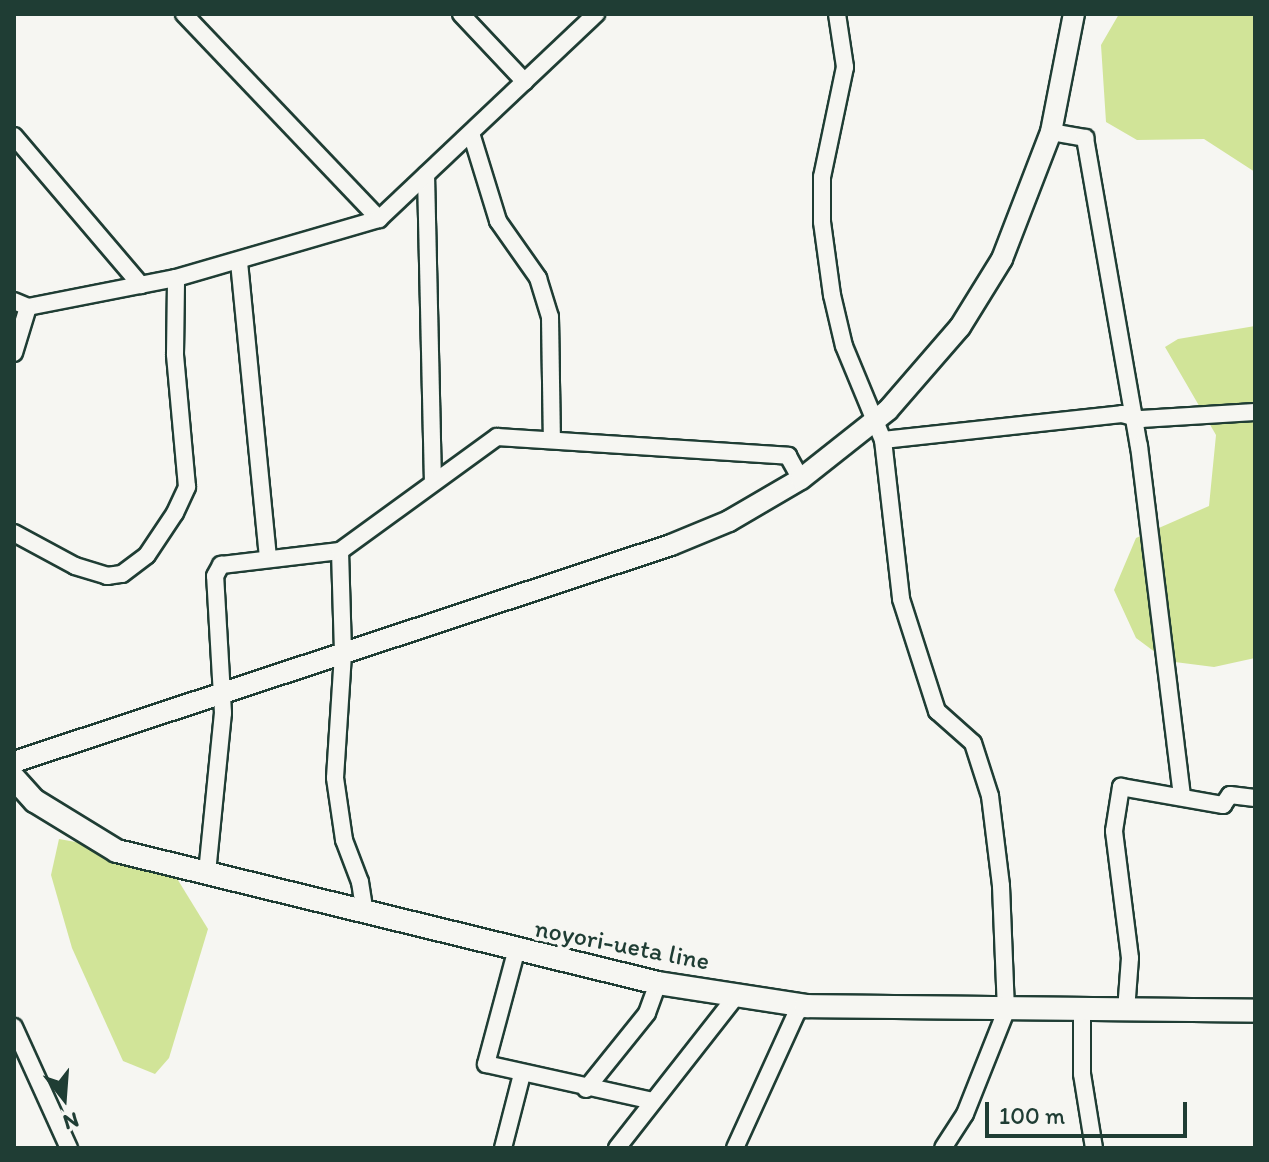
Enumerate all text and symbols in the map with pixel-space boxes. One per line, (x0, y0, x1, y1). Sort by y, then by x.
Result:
street label: noyori-ueta line (532, 913, 712, 977)
north arrow (24, 1058, 104, 1138)
scale bar (989, 1086, 1191, 1136)
text: 100 m (999, 1101, 1065, 1130)
text: N (60, 1106, 82, 1137)

